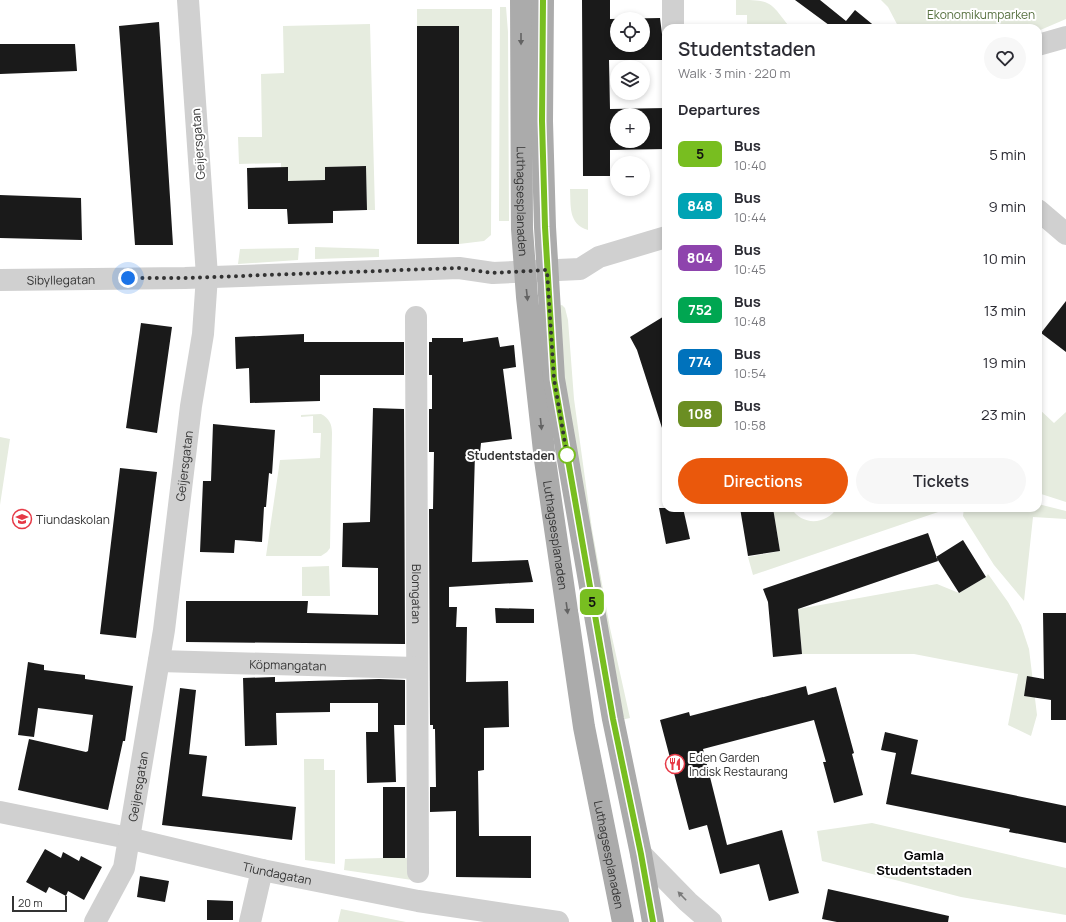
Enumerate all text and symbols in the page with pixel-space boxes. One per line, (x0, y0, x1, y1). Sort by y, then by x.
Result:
park label: Ekonomikumparken (927, 6, 1035, 23)
map controls (610, 12, 650, 196)
button: locate (610, 12, 650, 52)
one-way arrow (518, 33, 524, 46)
text: Studentstaden (678, 36, 816, 62)
button: heart (984, 37, 1026, 79)
button: layers (610, 60, 650, 100)
text: Walk · 3 min · 220 m (678, 64, 791, 82)
text: Departures (678, 99, 760, 120)
street label: Geijersgatan (187, 108, 209, 180)
button: + (610, 108, 650, 148)
text: Bus (734, 135, 761, 156)
text: 5 (696, 144, 704, 163)
text: 5 min (989, 144, 1026, 165)
street label: Luthagsesplanaden (513, 146, 532, 257)
button: − (610, 156, 650, 196)
text: 10:40 (734, 156, 766, 174)
text: Bus (734, 187, 761, 208)
text: 848 (687, 196, 713, 215)
text: 9 min (989, 196, 1026, 217)
text: 10:44 (734, 208, 766, 226)
text: Bus (734, 239, 761, 260)
text: 804 (687, 248, 713, 267)
text: 10 min (983, 248, 1026, 269)
text: 10:45 (734, 260, 766, 278)
your location (118, 268, 138, 288)
street label: Sibyllegatan (27, 270, 95, 288)
one-way arrow (524, 289, 531, 301)
text: Bus (734, 291, 761, 312)
text: 752 (688, 300, 712, 319)
text: 13 min (984, 300, 1026, 321)
text: 10:48 (734, 312, 766, 330)
text: Bus (734, 343, 761, 364)
text: 774 (689, 352, 712, 371)
text: 19 min (983, 352, 1026, 373)
text: 10:54 (734, 364, 766, 382)
text: Bus (734, 395, 761, 416)
text: 108 (688, 404, 712, 423)
text: 23 min (981, 404, 1026, 425)
text: 10:58 (734, 416, 766, 434)
one-way arrow (538, 418, 544, 430)
street label: Geijersgatan (171, 429, 196, 502)
marker: Studentstaden (558, 446, 576, 464)
place label: Studentstaden (467, 447, 555, 464)
button: Directions (678, 458, 848, 504)
button: Tickets (856, 458, 1026, 504)
street label: Luthagsesplanaden (540, 479, 572, 591)
school or university icon: Tiundaskolan (11, 508, 33, 530)
place label: Tiundaskolan (36, 511, 110, 528)
street label: Blomgatan (408, 564, 426, 624)
line badge: 5 (579, 589, 605, 615)
text: 5 (588, 592, 596, 611)
one-way arrow (564, 602, 570, 614)
street label: Köpmangatan (249, 655, 327, 674)
place label: Eden Garden Indisk Restaurang (689, 749, 788, 780)
street label: Geijersgatan (123, 750, 152, 823)
restaurant icon: Eden Garden Indisk Restaurang (664, 753, 686, 775)
street label: Luthagsesplanaden (590, 799, 629, 910)
district label: Gamla Studentstaden (876, 846, 972, 879)
street label: Tiundagatan (241, 857, 314, 888)
one-way arrow (677, 891, 687, 901)
scale bar (12, 894, 67, 913)
text: 20 m (18, 895, 43, 910)

